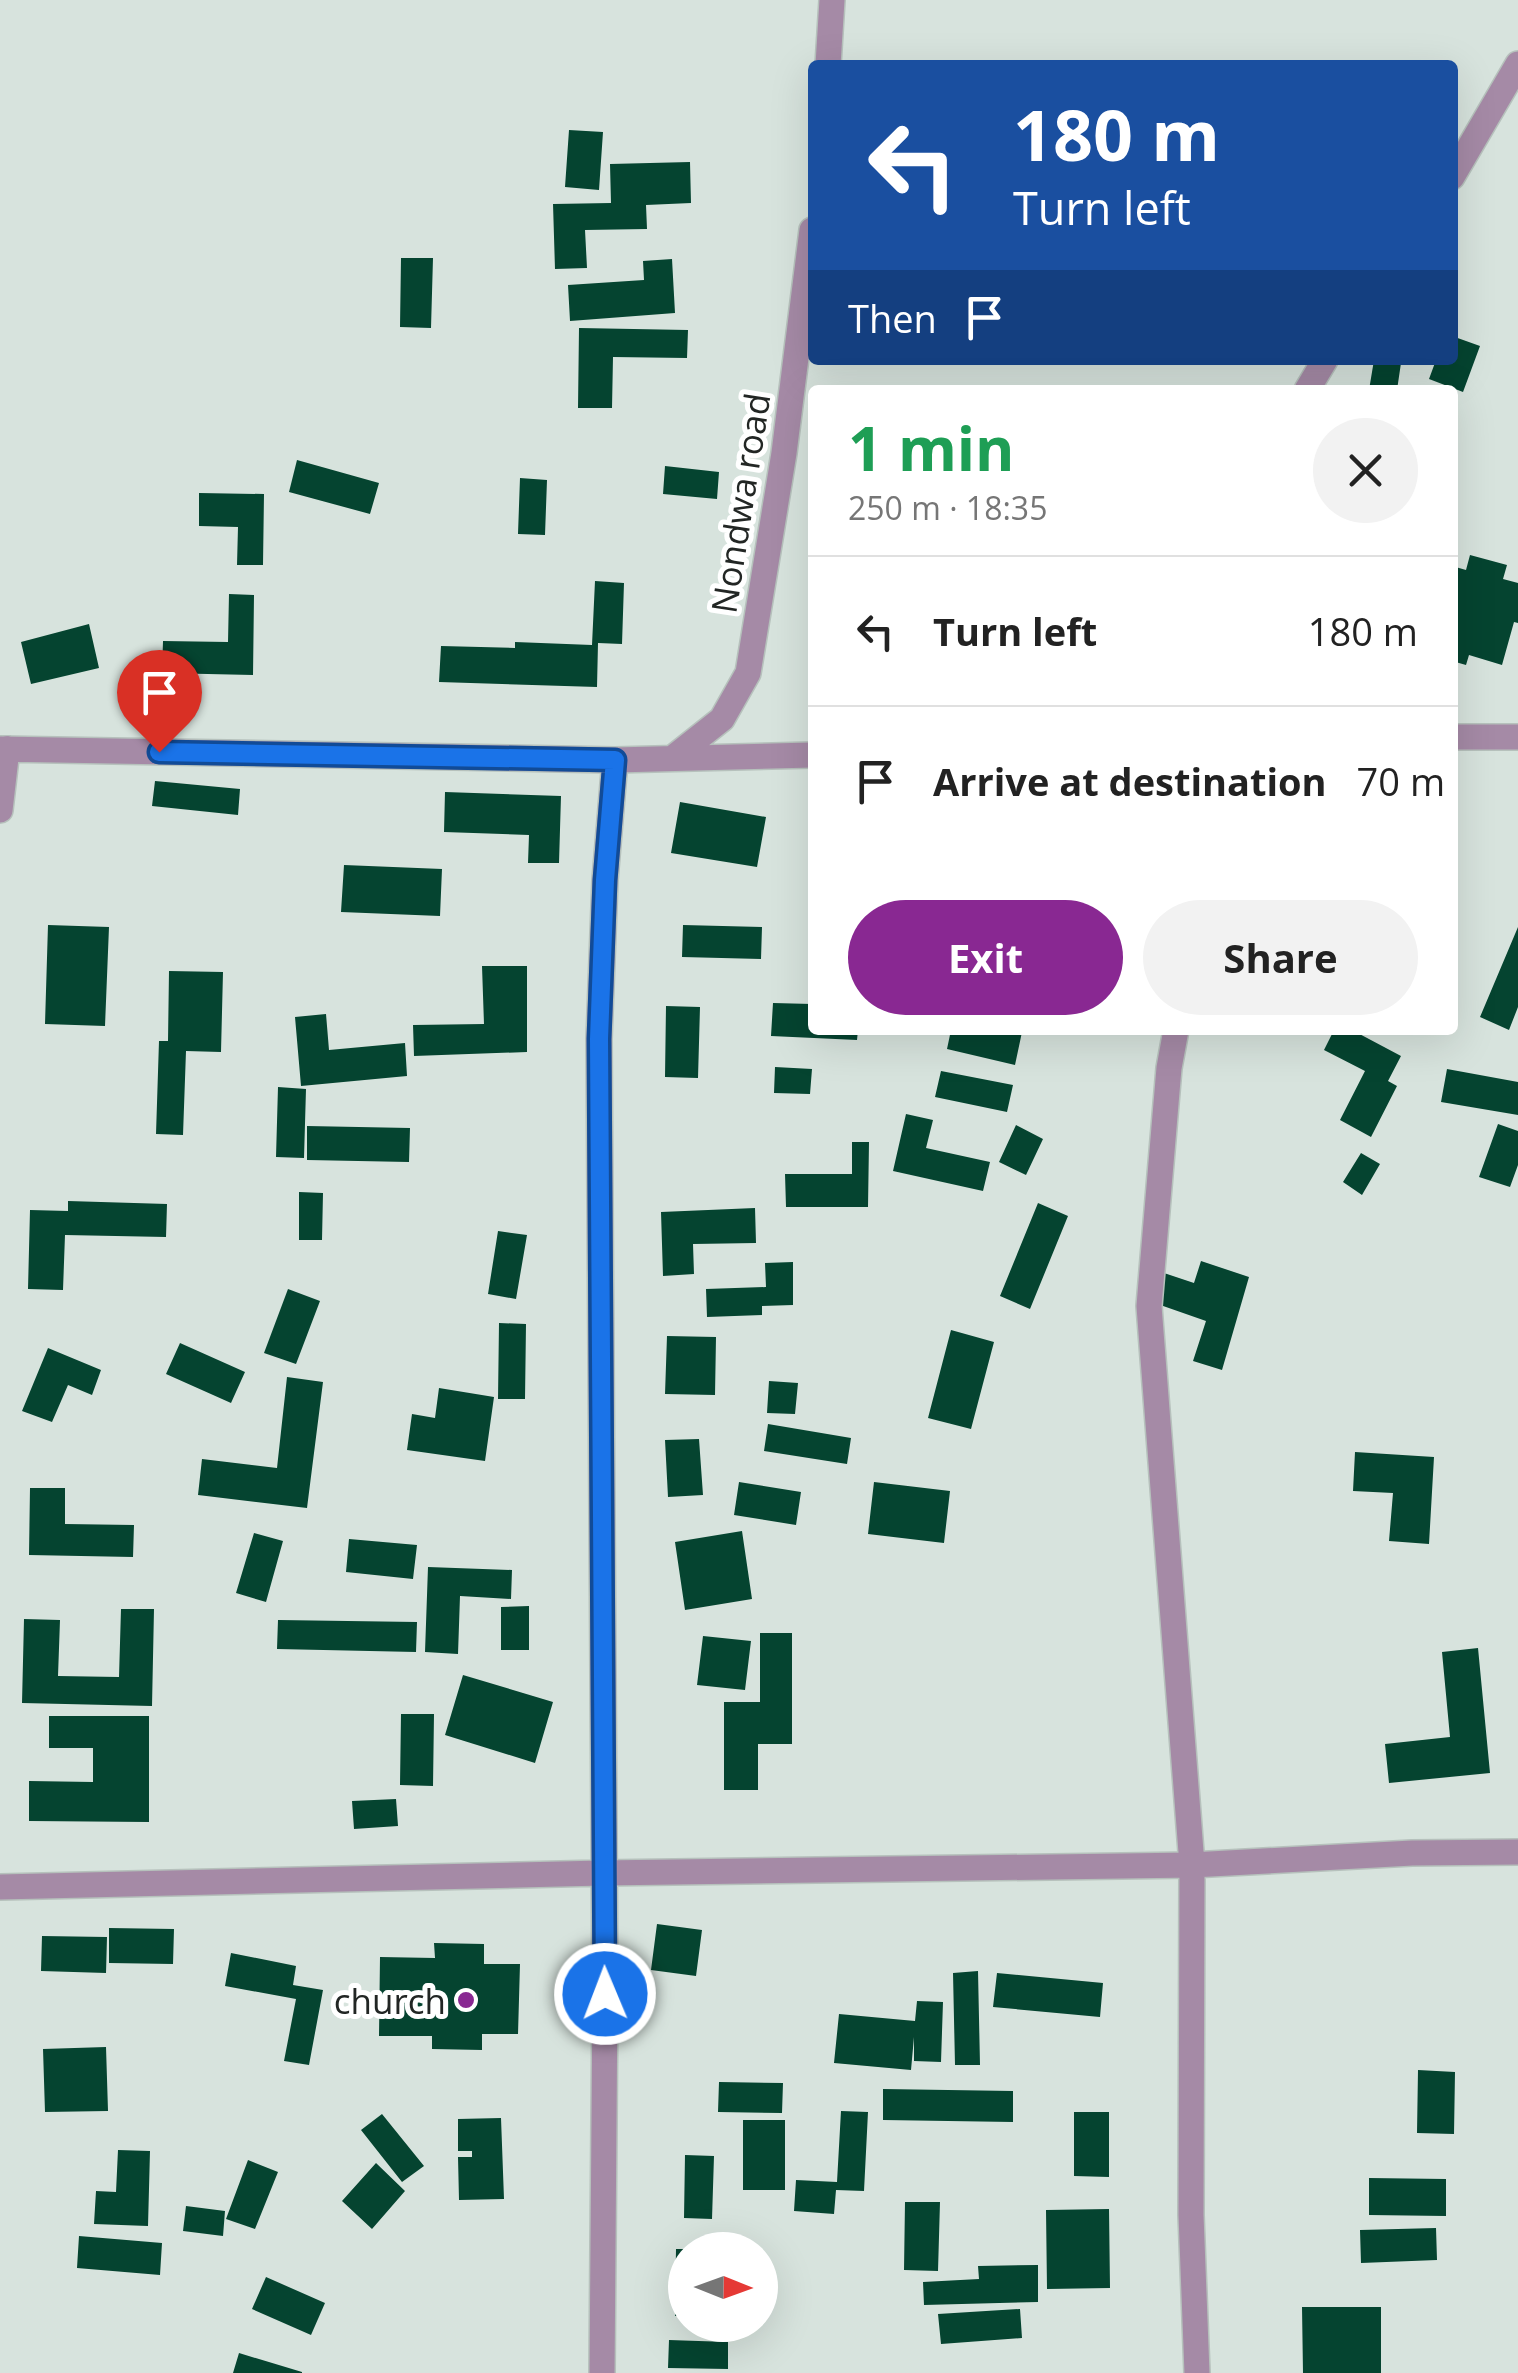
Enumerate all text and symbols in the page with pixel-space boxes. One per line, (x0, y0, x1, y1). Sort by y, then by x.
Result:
text: 180 m (1013, 86, 1220, 182)
icon: left (848, 100, 978, 230)
text: Turn left (1013, 177, 1191, 238)
icon: arrive (957, 290, 1012, 345)
text: Then (848, 292, 937, 344)
street label: Nondwa road (699, 390, 781, 616)
text: 1 min (848, 407, 1015, 489)
button: close (1313, 418, 1418, 523)
text: 250 m · 18:35 (848, 486, 1047, 529)
icon: left (848, 604, 903, 659)
text: Turn left (933, 605, 1097, 657)
text: 180 m (1308, 605, 1418, 657)
pin (117, 650, 202, 753)
icon: arrive (132, 665, 187, 720)
icon: arrive (848, 754, 903, 809)
text: Arrive at destination (933, 755, 1327, 807)
text: 70 m (1357, 755, 1445, 807)
button: Exit (848, 900, 1123, 1015)
button: Share (1143, 900, 1418, 1015)
position arrow (553, 1942, 657, 2046)
place label: church (334, 1977, 446, 2024)
marker: church (455, 1989, 477, 2011)
north arrow (668, 2232, 778, 2342)
map controls (668, 2232, 778, 2342)

